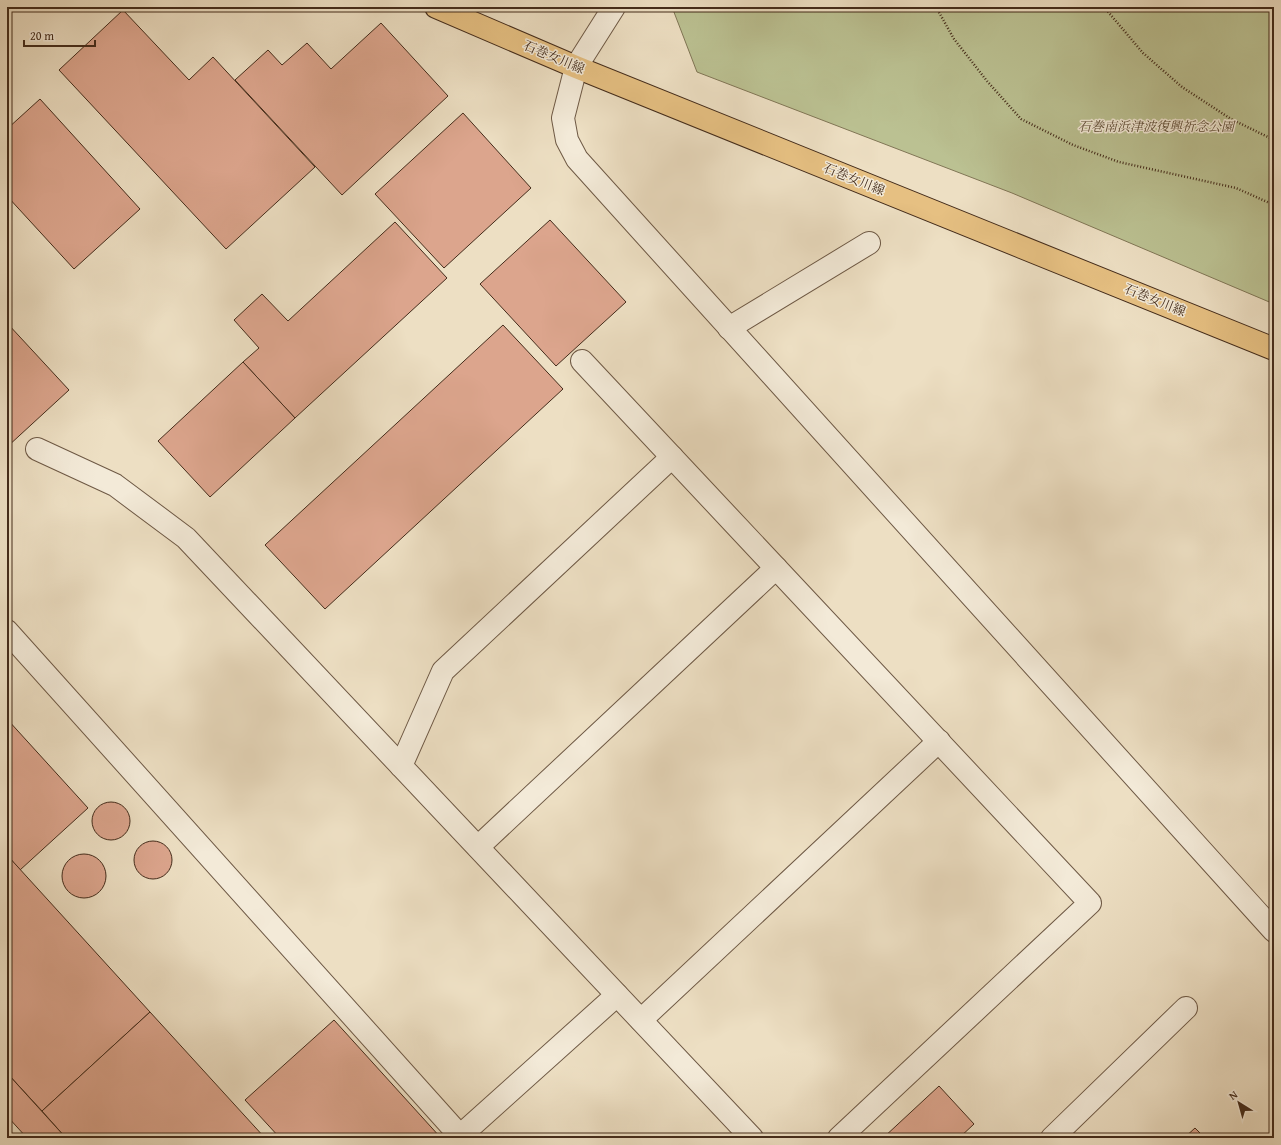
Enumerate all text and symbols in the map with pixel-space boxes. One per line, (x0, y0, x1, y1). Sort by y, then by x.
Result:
scale bar (24, 22, 95, 48)
text: 20 m (30, 27, 54, 44)
street label: 石巻女川線 (520, 36, 588, 78)
park label: 石巻南浜津波復興祈念公園 (1078, 117, 1236, 136)
street label: 石巻女川線 (820, 158, 888, 200)
street label: 石巻女川線 (1121, 279, 1189, 321)
north arrow (1219, 1083, 1259, 1123)
text: N (1225, 1086, 1241, 1104)

